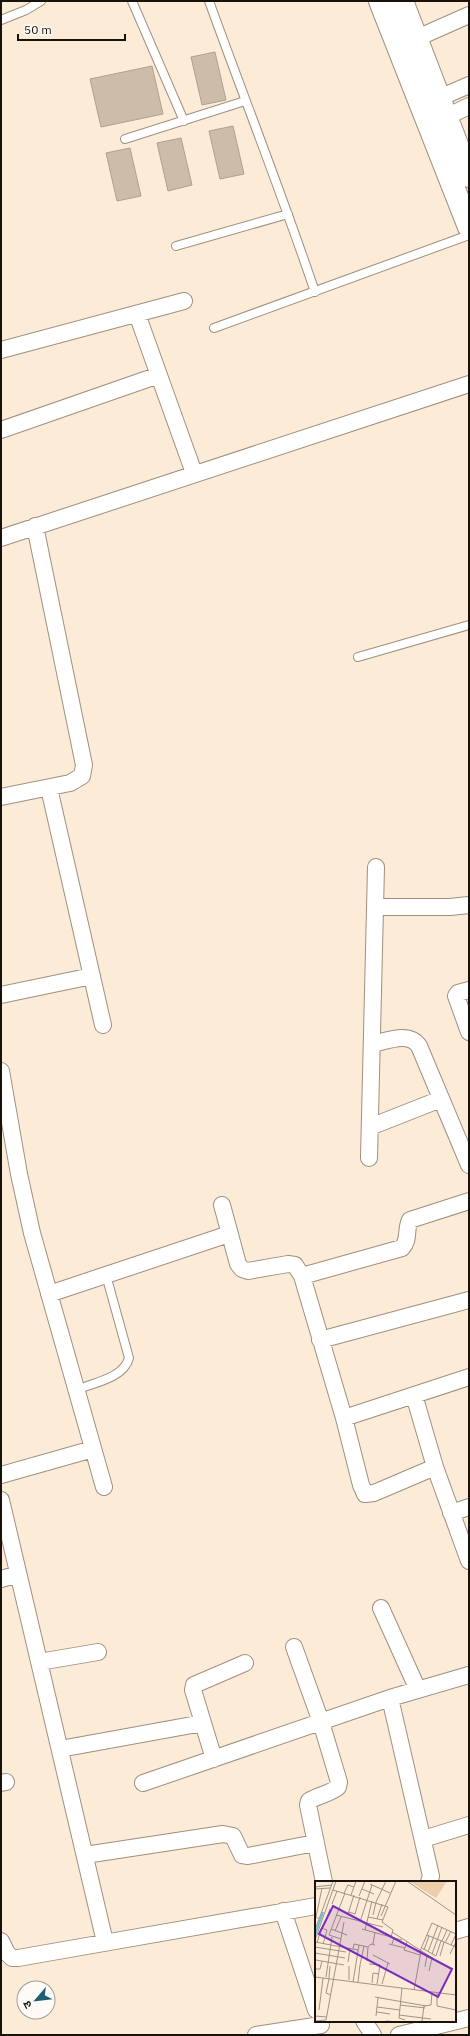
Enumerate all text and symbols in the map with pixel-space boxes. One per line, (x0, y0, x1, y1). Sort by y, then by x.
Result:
scale bar (18, 16, 125, 42)
text: 50 m (24, 22, 52, 37)
inset map (315, 1881, 456, 2022)
north arrow (16, 1980, 56, 2020)
text: उ (19, 1998, 35, 2011)

